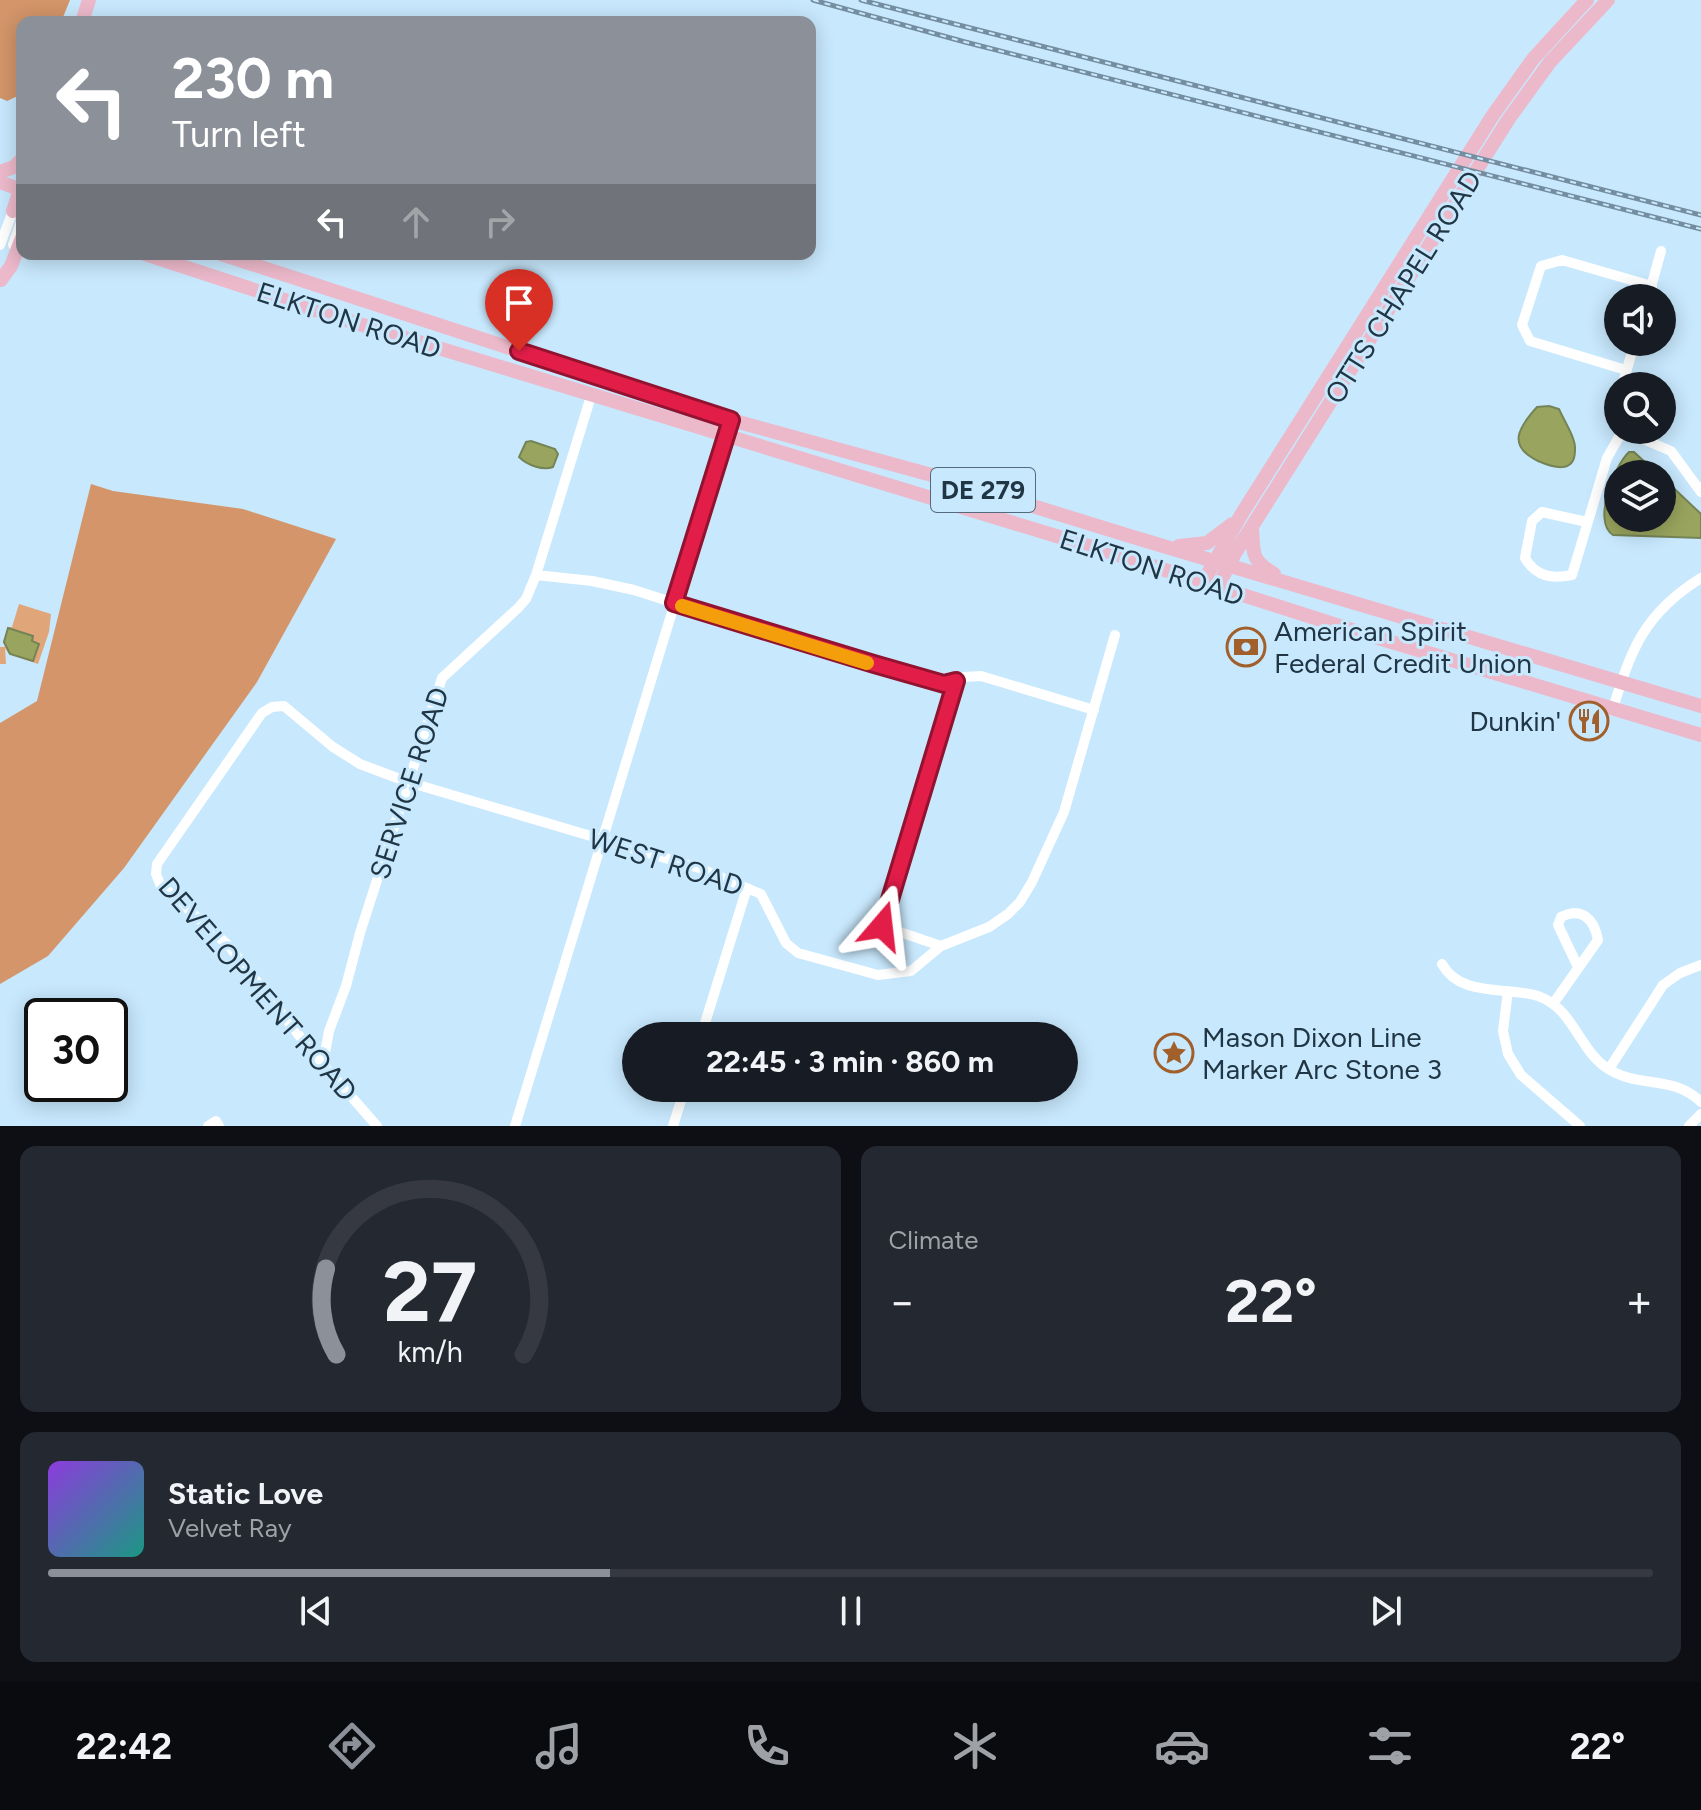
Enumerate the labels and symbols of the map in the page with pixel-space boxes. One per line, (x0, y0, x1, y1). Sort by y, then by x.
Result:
street label: OTTS CHAPEL ROAD (1317, 164, 1489, 410)
pin (485, 269, 553, 351)
street label: ELKTON ROAD (253, 274, 445, 366)
road number: DE 279 (931, 468, 1035, 512)
street label: ELKTON ROAD (1056, 521, 1248, 613)
place label: American Spirit Federal Credit Union (1274, 614, 1532, 680)
bank icon: American Spirit Federal Credit Union (1225, 626, 1267, 668)
street label: SERVICE ROAD (362, 683, 456, 883)
restaurant icon: Dunkin' (1568, 700, 1610, 742)
place label: Dunkin' (1469, 704, 1561, 738)
street label: WEST ROAD (584, 821, 748, 903)
street label: DEVELOPMENT ROAD (151, 870, 365, 1108)
position arrow (840, 884, 924, 968)
speed limit sign: 30 (24, 998, 128, 1102)
place label: Mason Dixon Line Marker Arc Stone 3 (1202, 1020, 1442, 1086)
place icon: Mason Dixon Line Marker Arc Stone 3 (1153, 1032, 1195, 1074)

